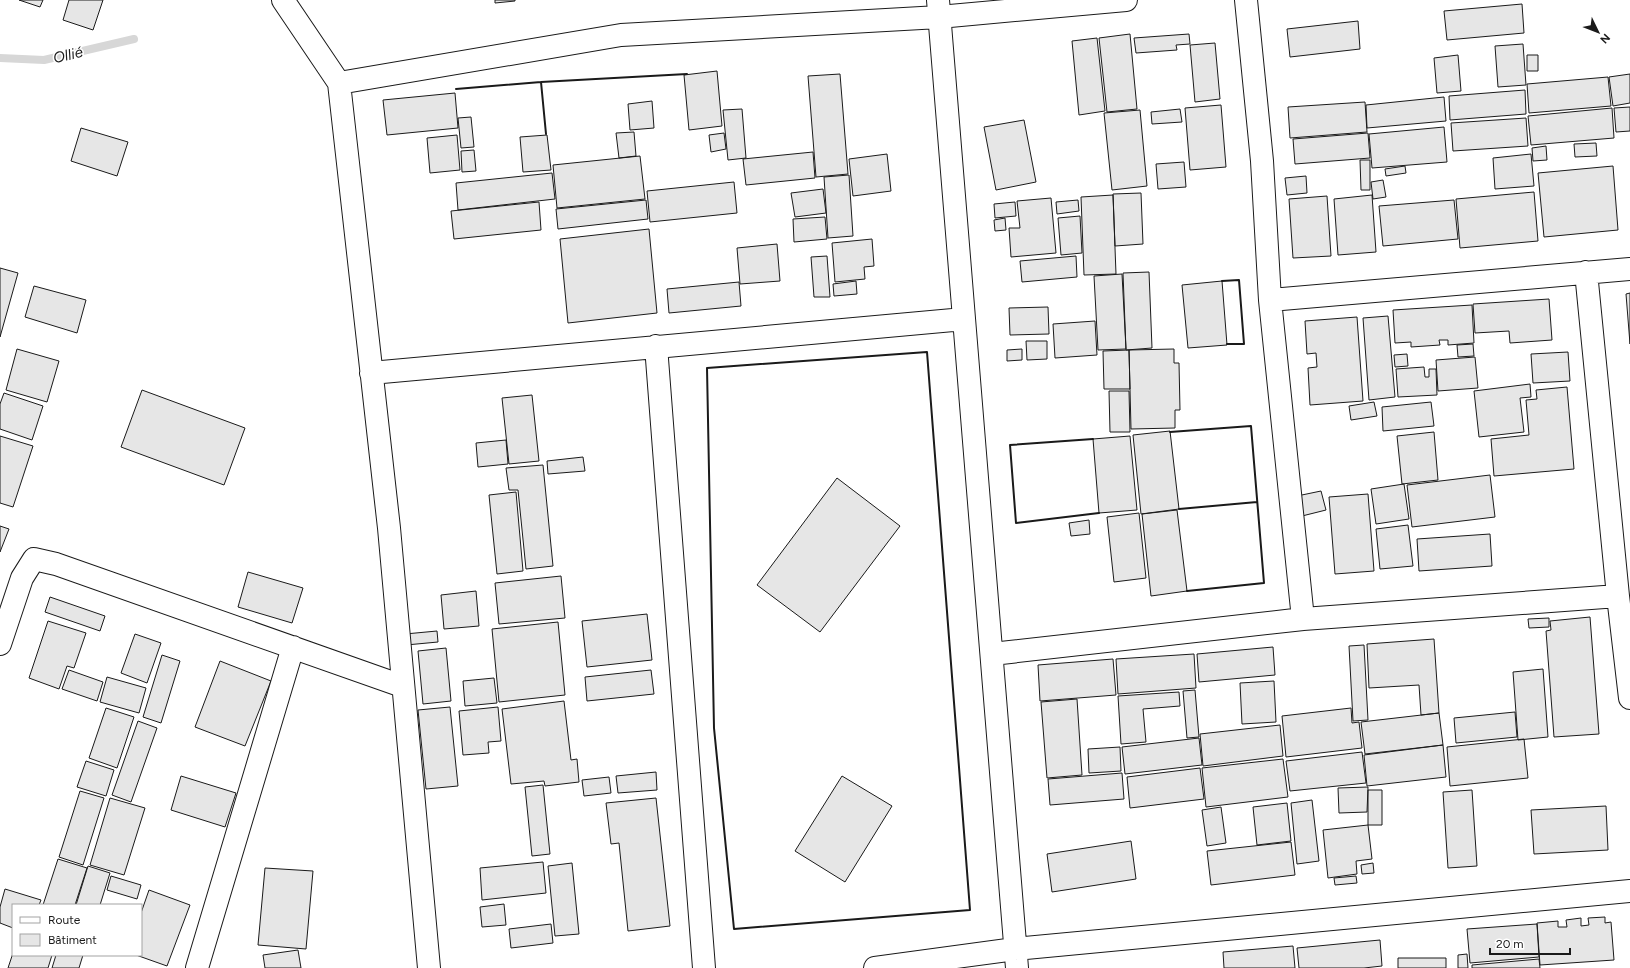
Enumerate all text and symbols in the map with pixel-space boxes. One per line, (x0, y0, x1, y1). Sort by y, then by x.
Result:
north arrow (1578, 12, 1618, 52)
text: N (1597, 31, 1613, 46)
water label: Ollié (51, 43, 85, 67)
legend (12, 904, 142, 956)
text: Route (48, 913, 81, 927)
scale bar (1490, 930, 1570, 956)
text: Bâtiment (48, 933, 97, 947)
text: 20 m (1496, 937, 1524, 951)

